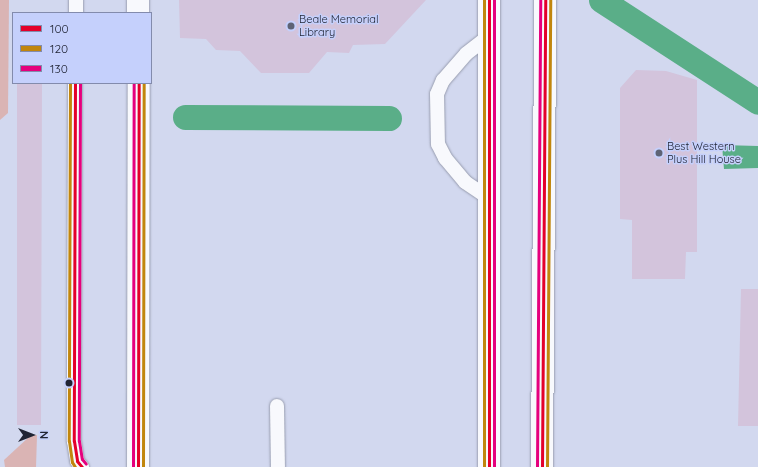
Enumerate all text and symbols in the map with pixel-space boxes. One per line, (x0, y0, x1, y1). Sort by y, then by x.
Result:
legend (12, 12, 152, 84)
place label: Beale Memorial Library (299, 13, 378, 39)
text: 100 (50, 21, 69, 36)
marker: Beale Memorial Library (286, 21, 296, 31)
text: 120 (50, 41, 68, 56)
text: 130 (50, 61, 68, 76)
place label: Best Western Plus Hill House (667, 140, 741, 166)
marker: Best Western Plus Hill House (654, 148, 664, 158)
unlabelled marker (64, 378, 74, 388)
north arrow (12, 415, 52, 455)
text: N (37, 431, 51, 439)

